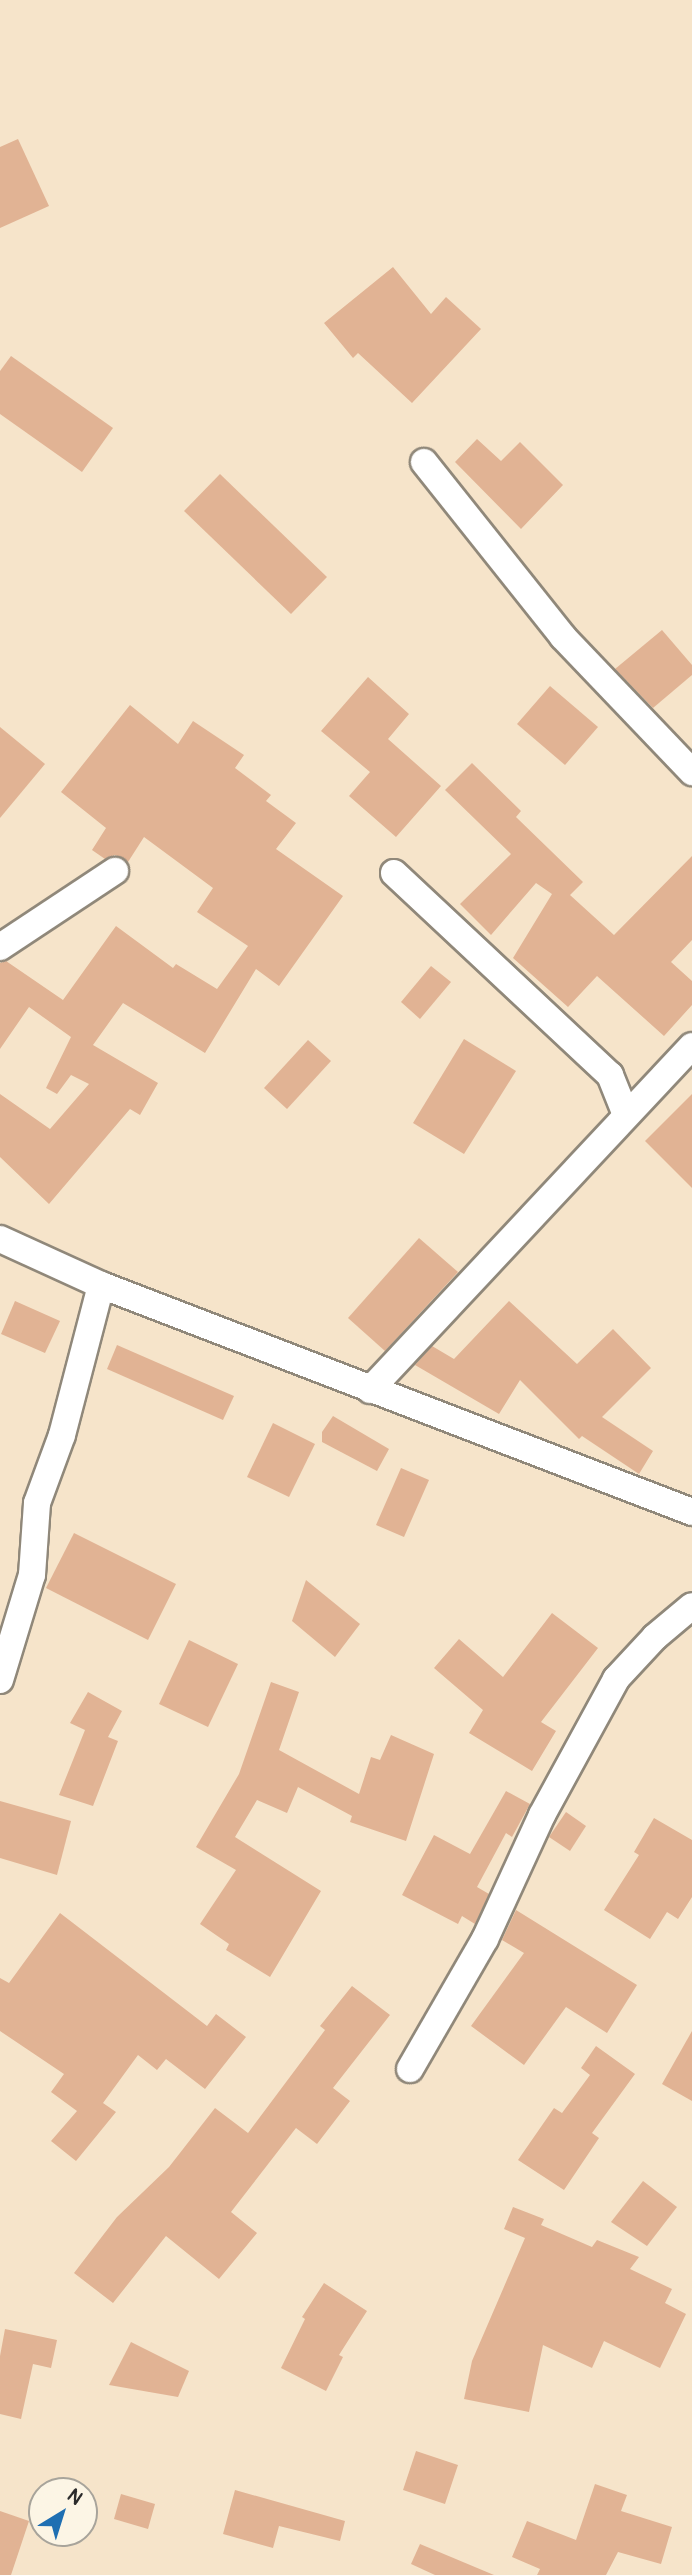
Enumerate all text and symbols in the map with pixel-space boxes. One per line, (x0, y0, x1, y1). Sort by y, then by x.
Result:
north arrow (28, 2477, 98, 2547)
text: N (62, 2484, 87, 2510)

